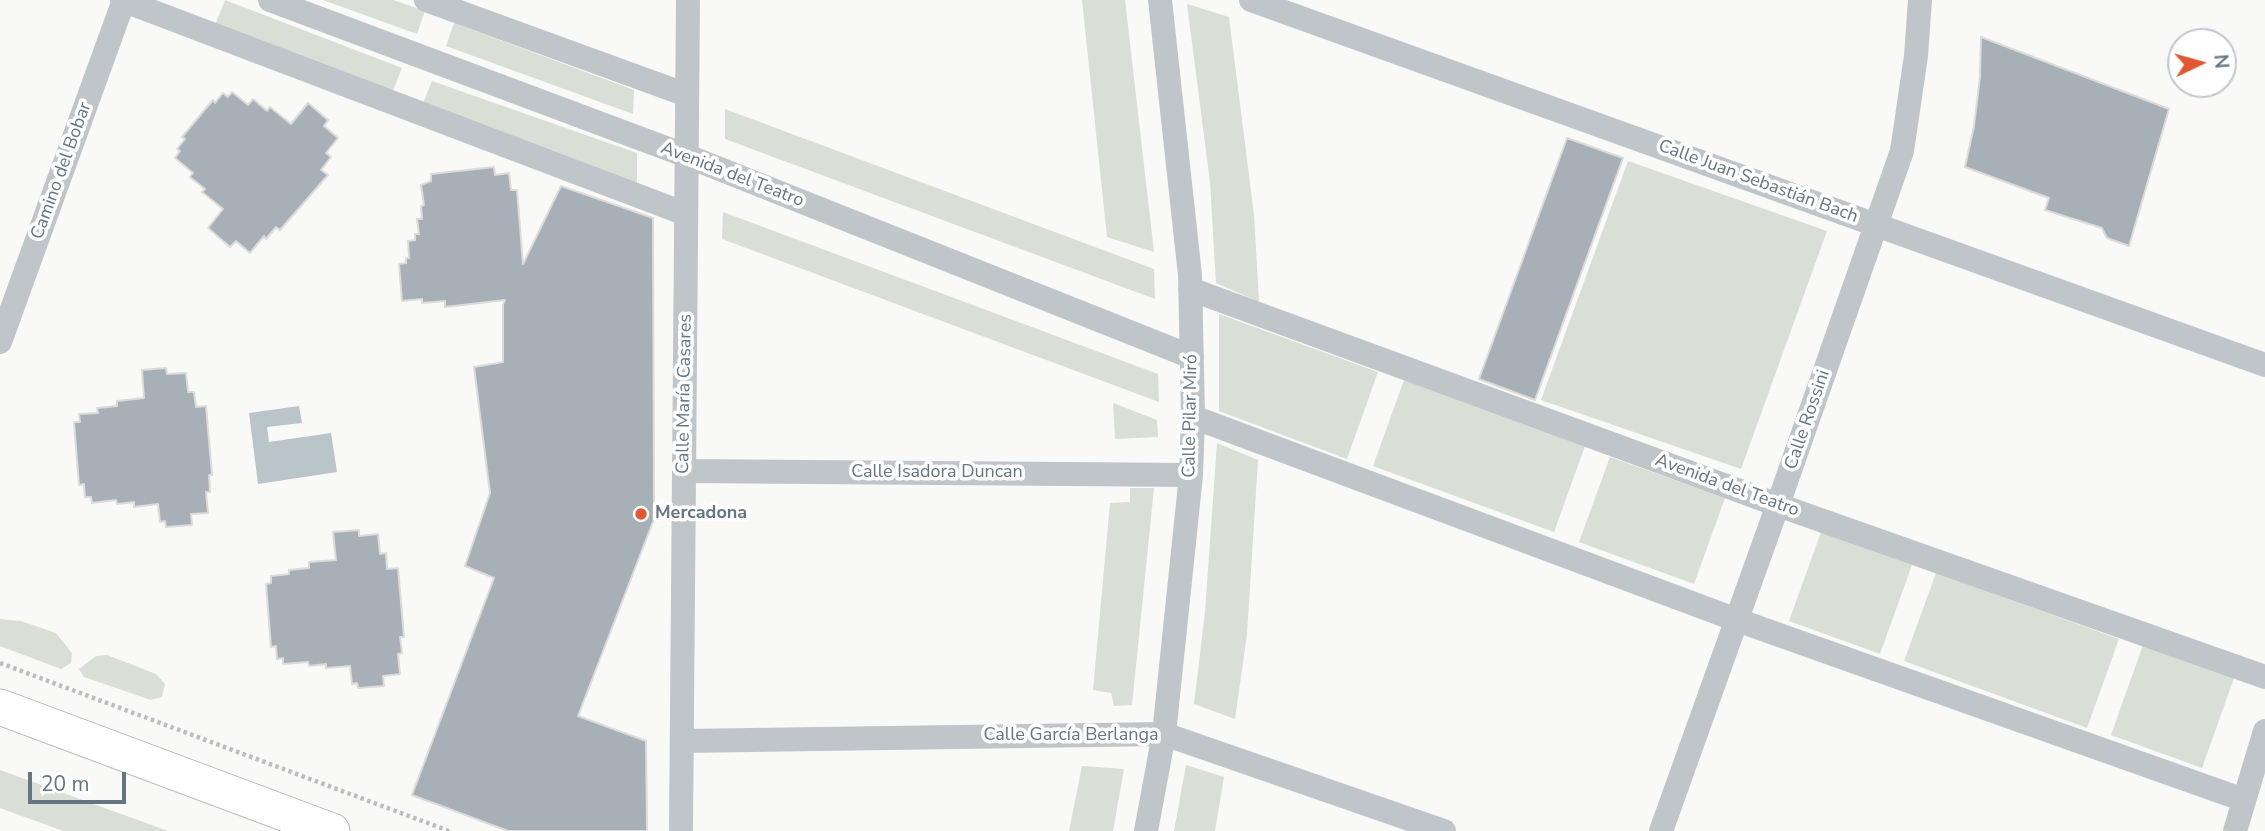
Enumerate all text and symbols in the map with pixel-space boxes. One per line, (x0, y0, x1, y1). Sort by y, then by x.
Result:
north arrow (2167, 28, 2237, 98)
text: N (2207, 53, 2234, 70)
street label: Camino del Bobar (27, 99, 97, 243)
street label: Calle Juan Sebastián Bach (1655, 136, 1861, 228)
street label: Avenida del Teatro (657, 138, 807, 212)
street label: Calle María Casares (673, 314, 697, 474)
street label: Calle Pilar Miró (1179, 354, 1203, 478)
street label: Calle Rossini (1781, 367, 1835, 473)
street label: Avenida del Teatro (1652, 450, 1802, 522)
street label: Calle Isadora Duncan (851, 462, 1023, 484)
place label: Mercadona (655, 503, 747, 525)
marker: Mercadona (633, 506, 649, 522)
street label: Calle García Berlanga (983, 725, 1159, 747)
scale bar (32, 758, 130, 802)
text: 20 m (41, 770, 90, 798)

